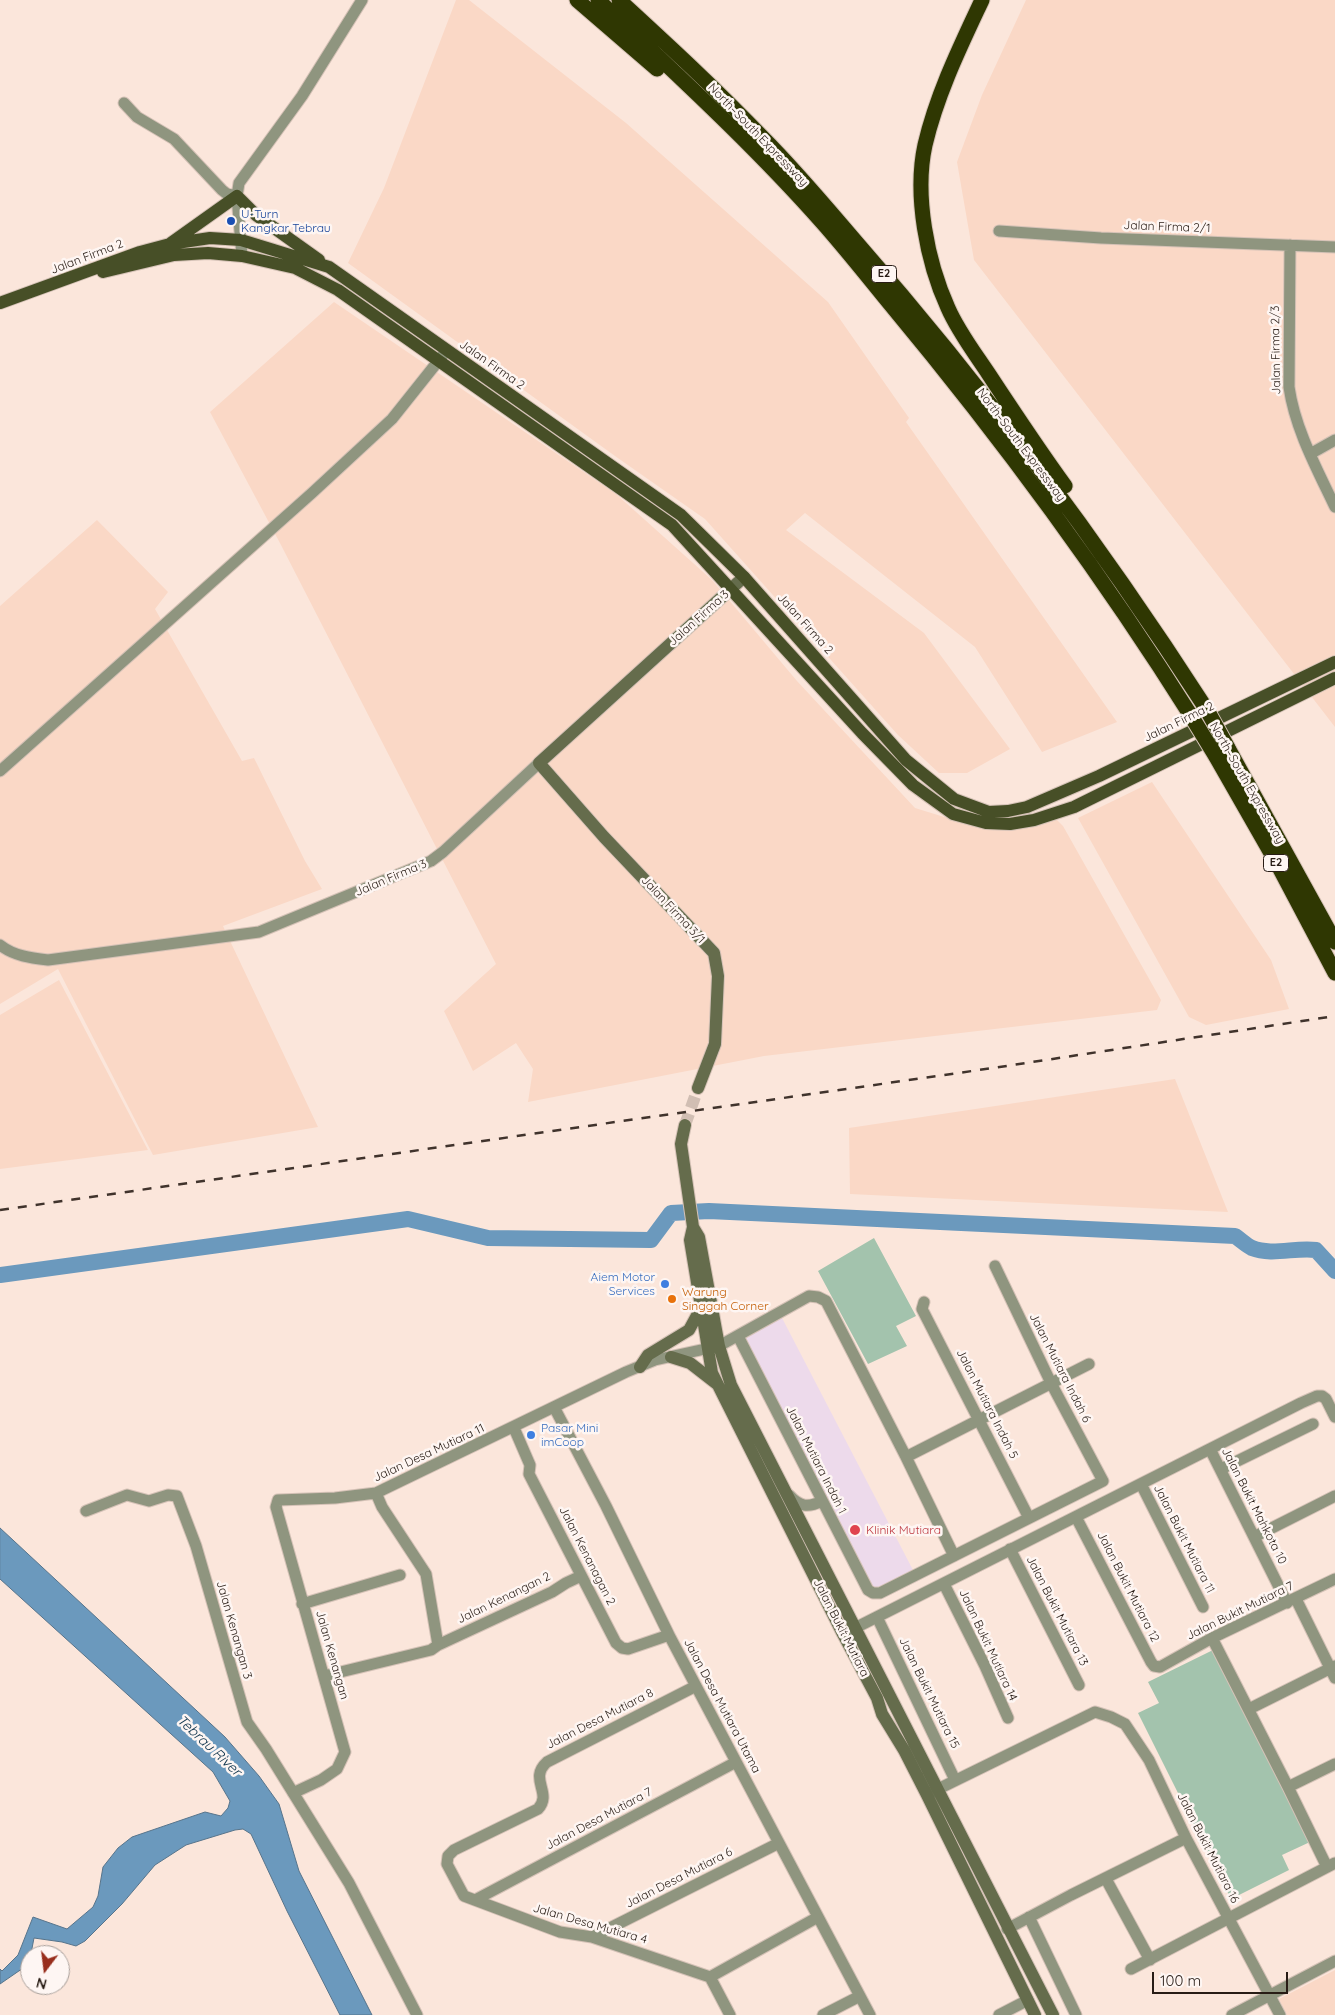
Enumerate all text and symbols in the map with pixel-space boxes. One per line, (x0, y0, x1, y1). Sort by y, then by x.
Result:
street label: North–South Expressway (705, 80, 811, 190)
place label: U-Turn Kangkar Tebrau (241, 207, 331, 235)
marker: U-Turn Kangkar Tebrau (225, 215, 237, 227)
street label: Jalan Firma 2/1 (1123, 218, 1211, 236)
street label: Jalan Firma 2 (49, 237, 125, 277)
road number: E2 (872, 266, 896, 282)
street label: Jalan Firma 2/3 (1268, 305, 1284, 395)
street label: Jalan Firma 2 (457, 337, 527, 393)
street label: North–South Expressway (974, 386, 1068, 504)
street label: Jalan Firma 3 (666, 587, 732, 649)
street label: Jalan Firma 2 (774, 591, 836, 657)
street label: Jalan Firma 2 (1141, 699, 1217, 745)
street label: North–South Expressway (1206, 720, 1288, 846)
road number: E2 (1264, 854, 1288, 871)
street label: Jalan Firma 3 (353, 856, 429, 900)
street label: Jalan Firma 3/1 (638, 873, 708, 947)
place label: Aiem Motor Services (591, 1270, 655, 1298)
marker: Aiem Motor Services (659, 1278, 671, 1290)
place label: Warung Singgah Corner (682, 1285, 769, 1313)
marker: Warung Singgah Corner (666, 1293, 678, 1305)
street label: Jalan Mutiara Indah 6 (1026, 1311, 1094, 1425)
street label: Jalan Mutiara Indah 5 (953, 1347, 1021, 1461)
street label: Jalan Mutiara Indah 1 (783, 1404, 849, 1516)
street label: Jalan Desa Mutiara 11 (371, 1421, 487, 1485)
place label: Pasar Mini imCoop (541, 1421, 598, 1449)
marker: Pasar Mini imCoop (525, 1429, 537, 1441)
street label: Jalan Bukit Mahkota 10 (1218, 1445, 1290, 1567)
street label: Jalan Bukit Mutiara 11 (1150, 1482, 1218, 1596)
street label: Jalan Kenanagan 2 (556, 1504, 618, 1608)
marker: Klinik Mutiara (848, 1523, 862, 1537)
place label: Klinik Mutiara (866, 1523, 941, 1537)
street label: Jalan Bukit Mutiara 12 (1094, 1529, 1162, 1645)
street label: Jalan Bukit Mutiara 13 (1023, 1553, 1091, 1669)
street label: Jalan Kenangan 2 (455, 1569, 553, 1627)
street label: Jalan Bukit Mutiara (810, 1577, 872, 1679)
street label: Jalan Kenangan 3 (213, 1579, 255, 1681)
street label: Jalan Bukit Mutiara 7 (1184, 1579, 1296, 1643)
street label: Jalan Bukit Mutiara 14 (956, 1587, 1020, 1703)
street label: Jalan Kenangan (312, 1609, 352, 1701)
street label: Jalan Bukit Mutiara 15 (896, 1635, 962, 1751)
street label: Jalan Desa Mutiara Utama (680, 1636, 764, 1776)
street label: Jalan Desa Mutiara 8 (544, 1686, 656, 1752)
water label: Tebrau River (173, 1712, 245, 1780)
street label: Jalan Desa Mutiara 7 (544, 1785, 654, 1853)
street label: Jalan Bukit Mutiara 16 (1174, 1790, 1242, 1906)
street label: Jalan Desa Mutiara 6 (623, 1845, 735, 1911)
street label: Jalan Desa Mutiara 4 (531, 1901, 649, 1947)
north arrow (20, 1945, 70, 1995)
scale bar (1155, 1962, 1291, 1994)
text: 100 m (1160, 1971, 1201, 1990)
text: N (34, 1973, 49, 1994)

